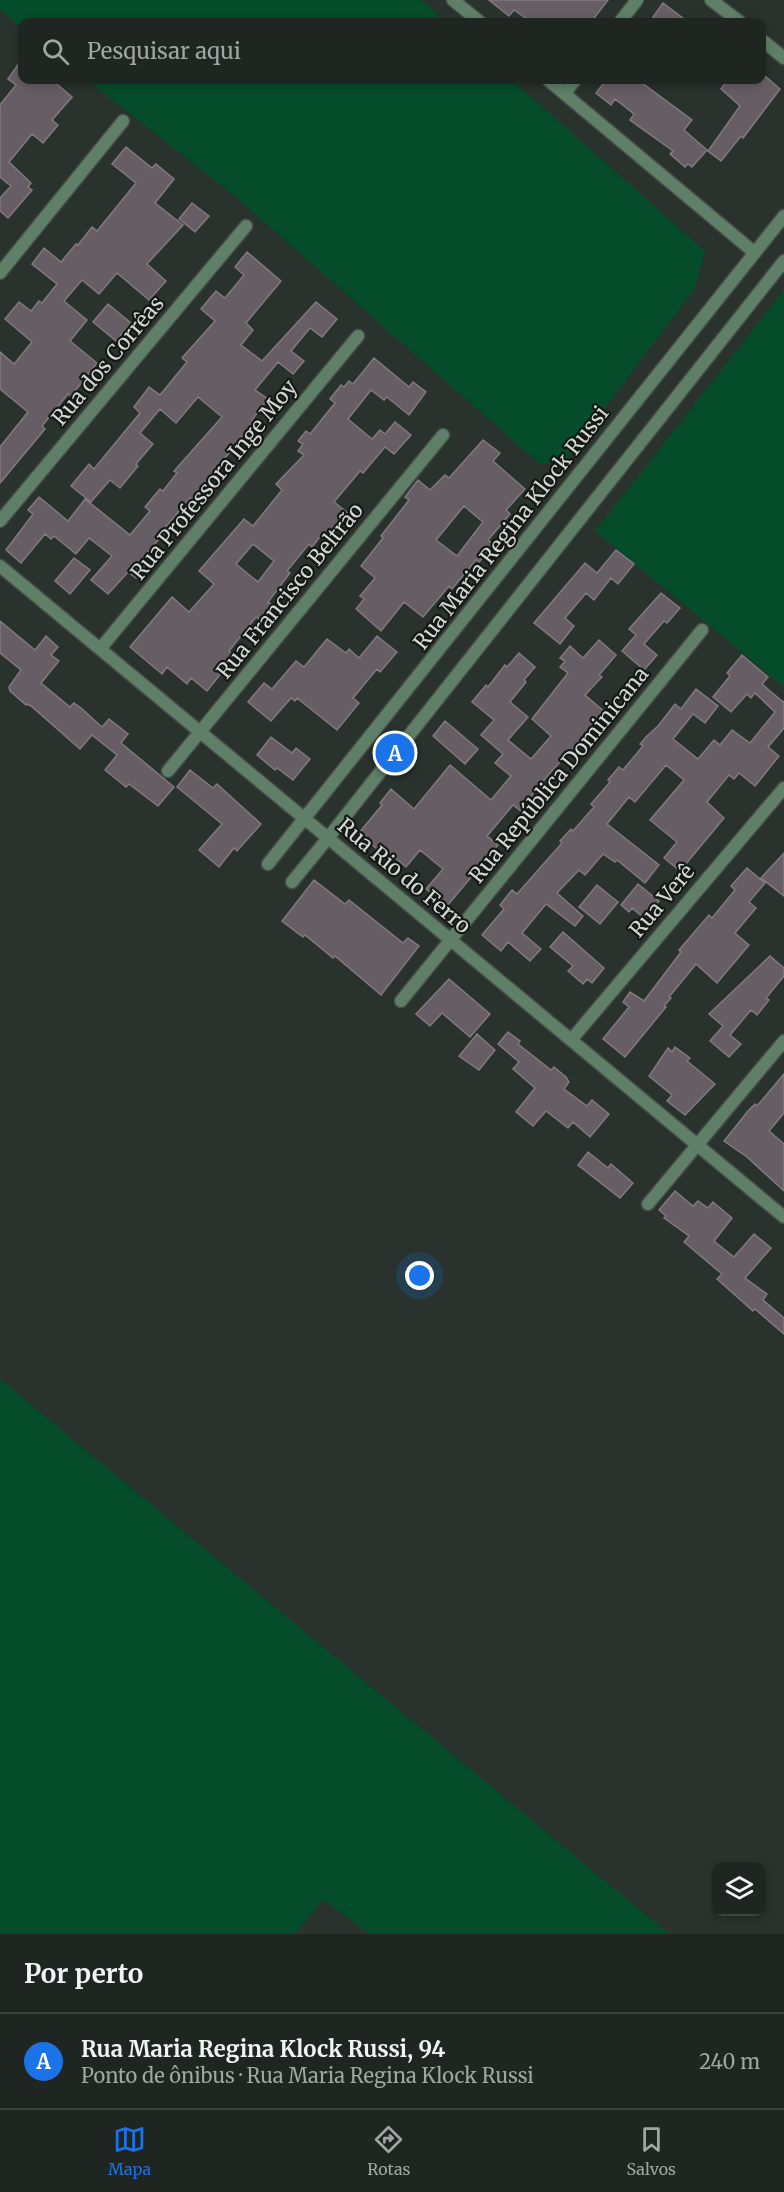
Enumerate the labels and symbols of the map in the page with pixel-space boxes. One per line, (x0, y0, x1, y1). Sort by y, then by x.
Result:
street label: Rua dos Corrêas (46, 290, 170, 431)
street label: Rua Professora Inge Moy (125, 374, 303, 585)
street label: Rua Maria Regina Klock Russi (407, 400, 614, 655)
street label: Rua Francisco Beltrão (210, 497, 369, 684)
street label: Rua República Dominicana (463, 661, 654, 888)
pin: A (376, 730, 414, 776)
street label: Rua Rio do Ferro (332, 812, 477, 939)
street label: Rua Verê (623, 858, 700, 943)
your location (405, 1261, 434, 1290)

